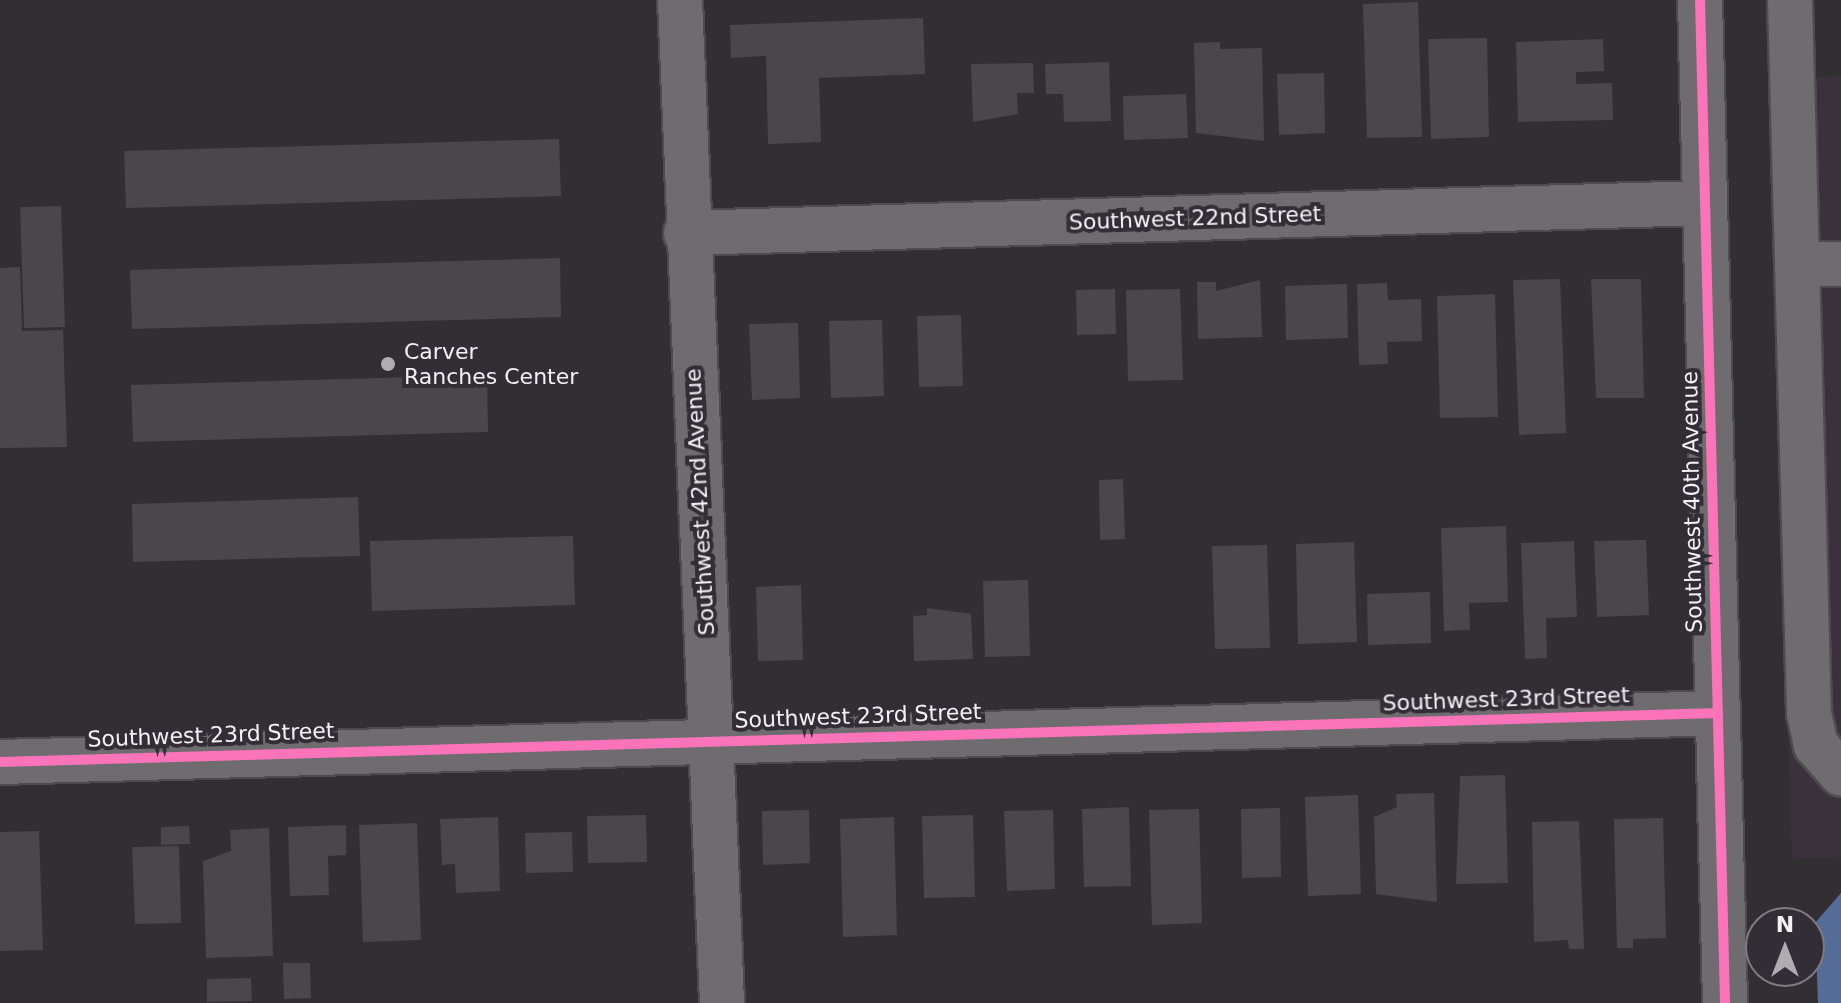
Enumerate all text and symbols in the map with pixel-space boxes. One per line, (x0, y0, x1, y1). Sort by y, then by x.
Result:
street label: Southwest 22nd Street (1068, 200, 1322, 236)
place label: Carver Ranches Center (404, 338, 578, 390)
marker: Carver Ranches Center (379, 355, 397, 373)
street label: Southwest 42nd Avenue (680, 368, 720, 636)
street label: Southwest 40th Avenue (1677, 371, 1707, 633)
street label: Southwest 23rd Street (1382, 681, 1630, 717)
street label: Southwest 23rd Street (734, 698, 982, 734)
street label: Southwest 23rd Street (87, 717, 335, 753)
north arrow (1745, 907, 1825, 987)
text: N (1776, 912, 1794, 937)

